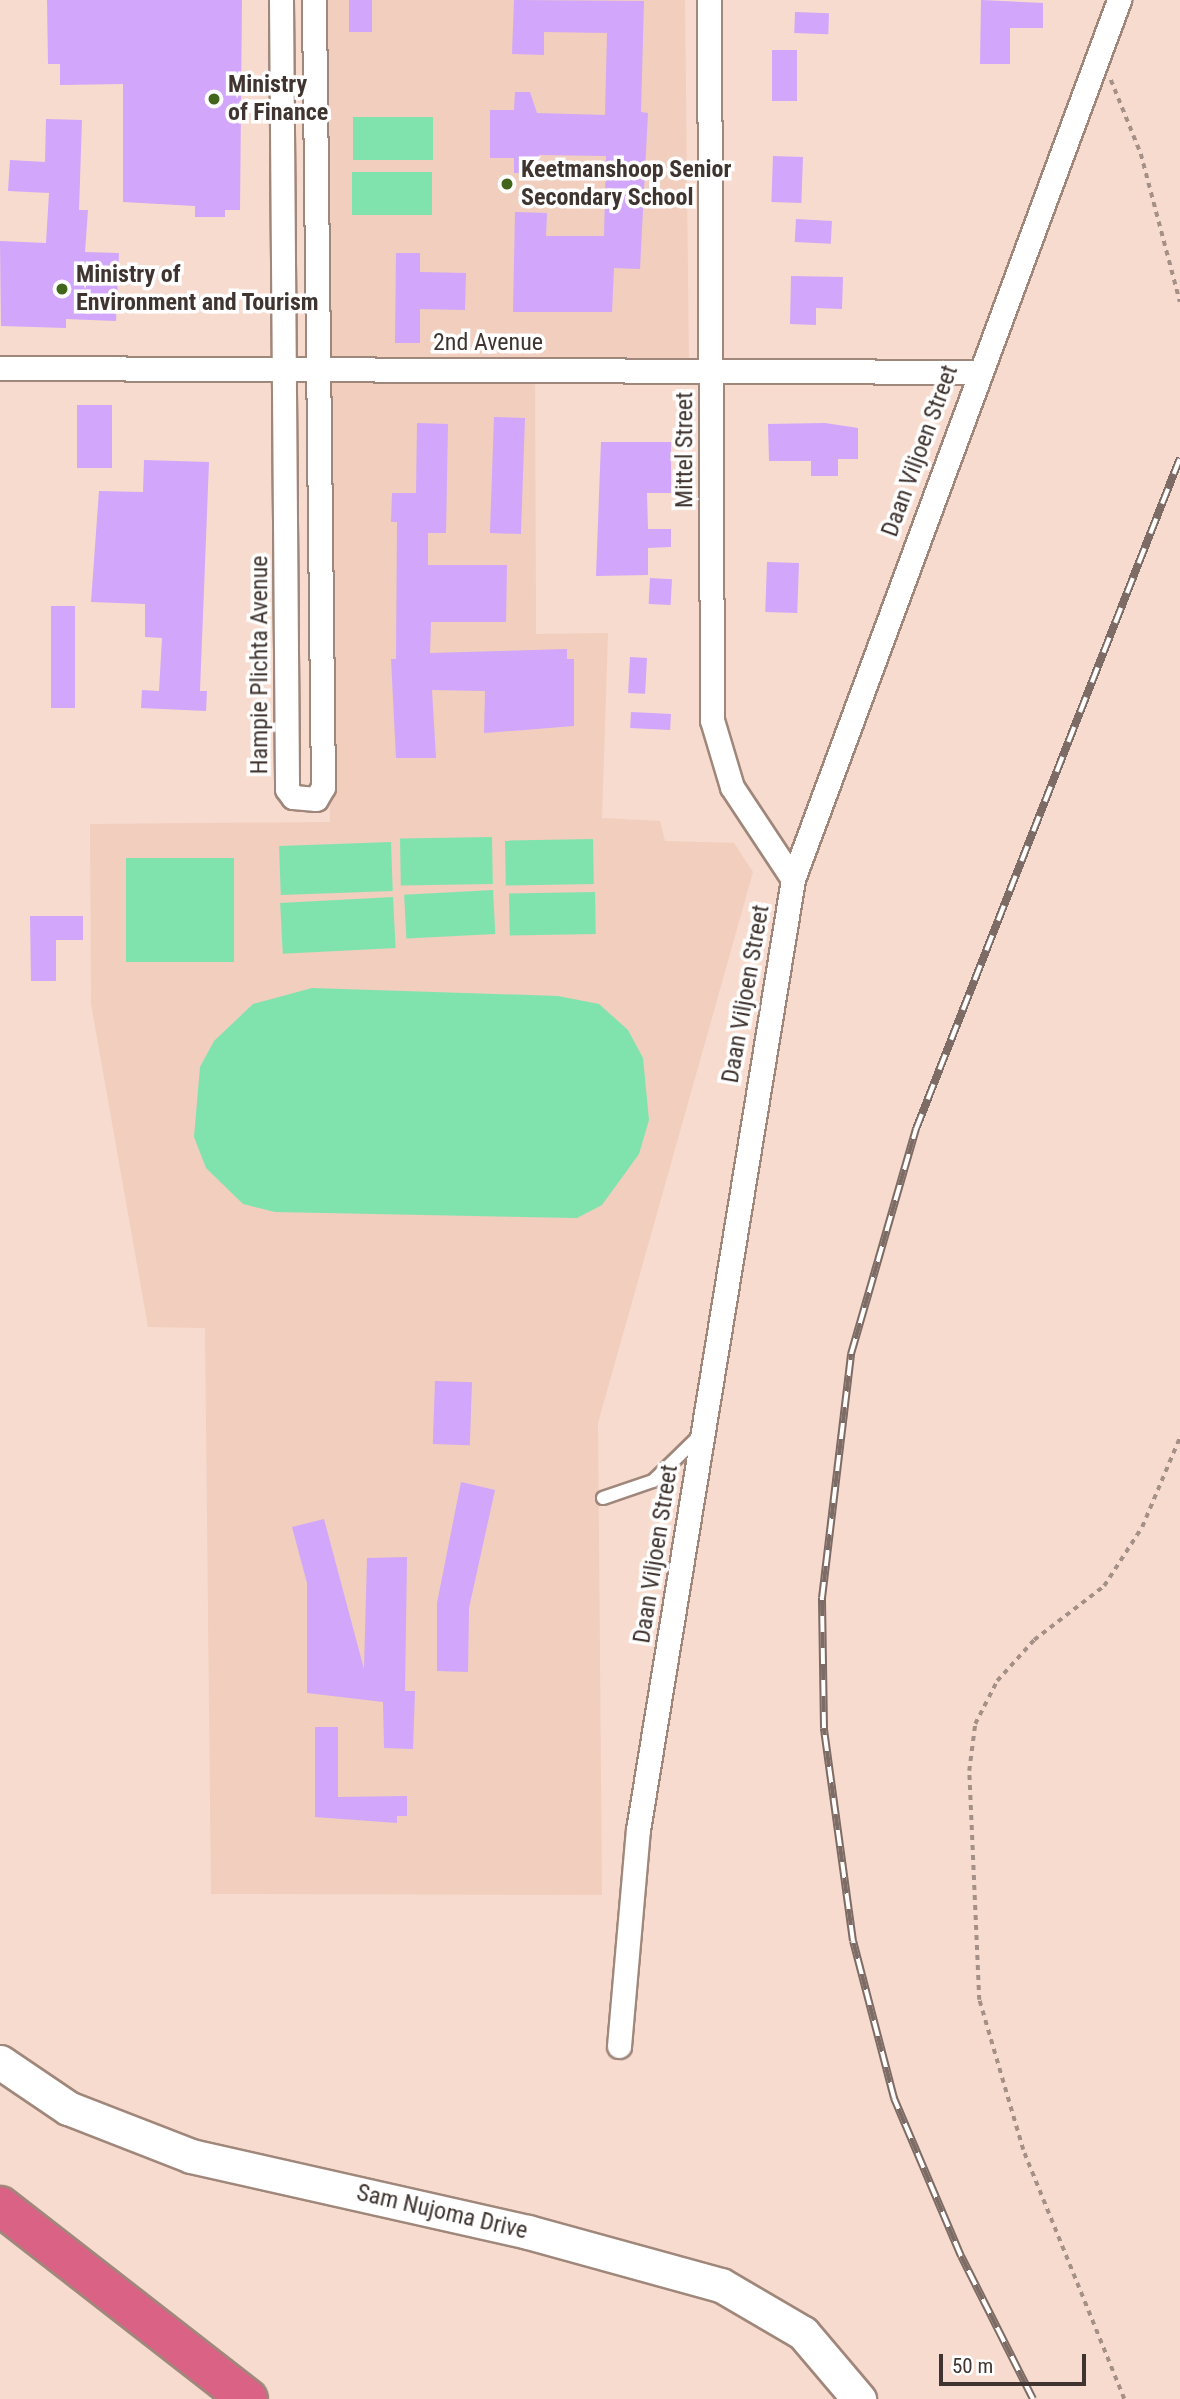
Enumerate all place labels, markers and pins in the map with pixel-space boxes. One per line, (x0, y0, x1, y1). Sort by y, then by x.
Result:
place label: Ministry of Finance (228, 71, 328, 127)
marker: Ministry of Finance (206, 91, 222, 107)
place label: Keetmanshoop Senior Secondary School (521, 156, 731, 212)
marker: Keetmanshoop Senior Secondary School (499, 176, 515, 192)
place label: Ministry of Environment and Tourism (76, 261, 319, 317)
marker: Ministry of Environment and Tourism (54, 281, 70, 297)

